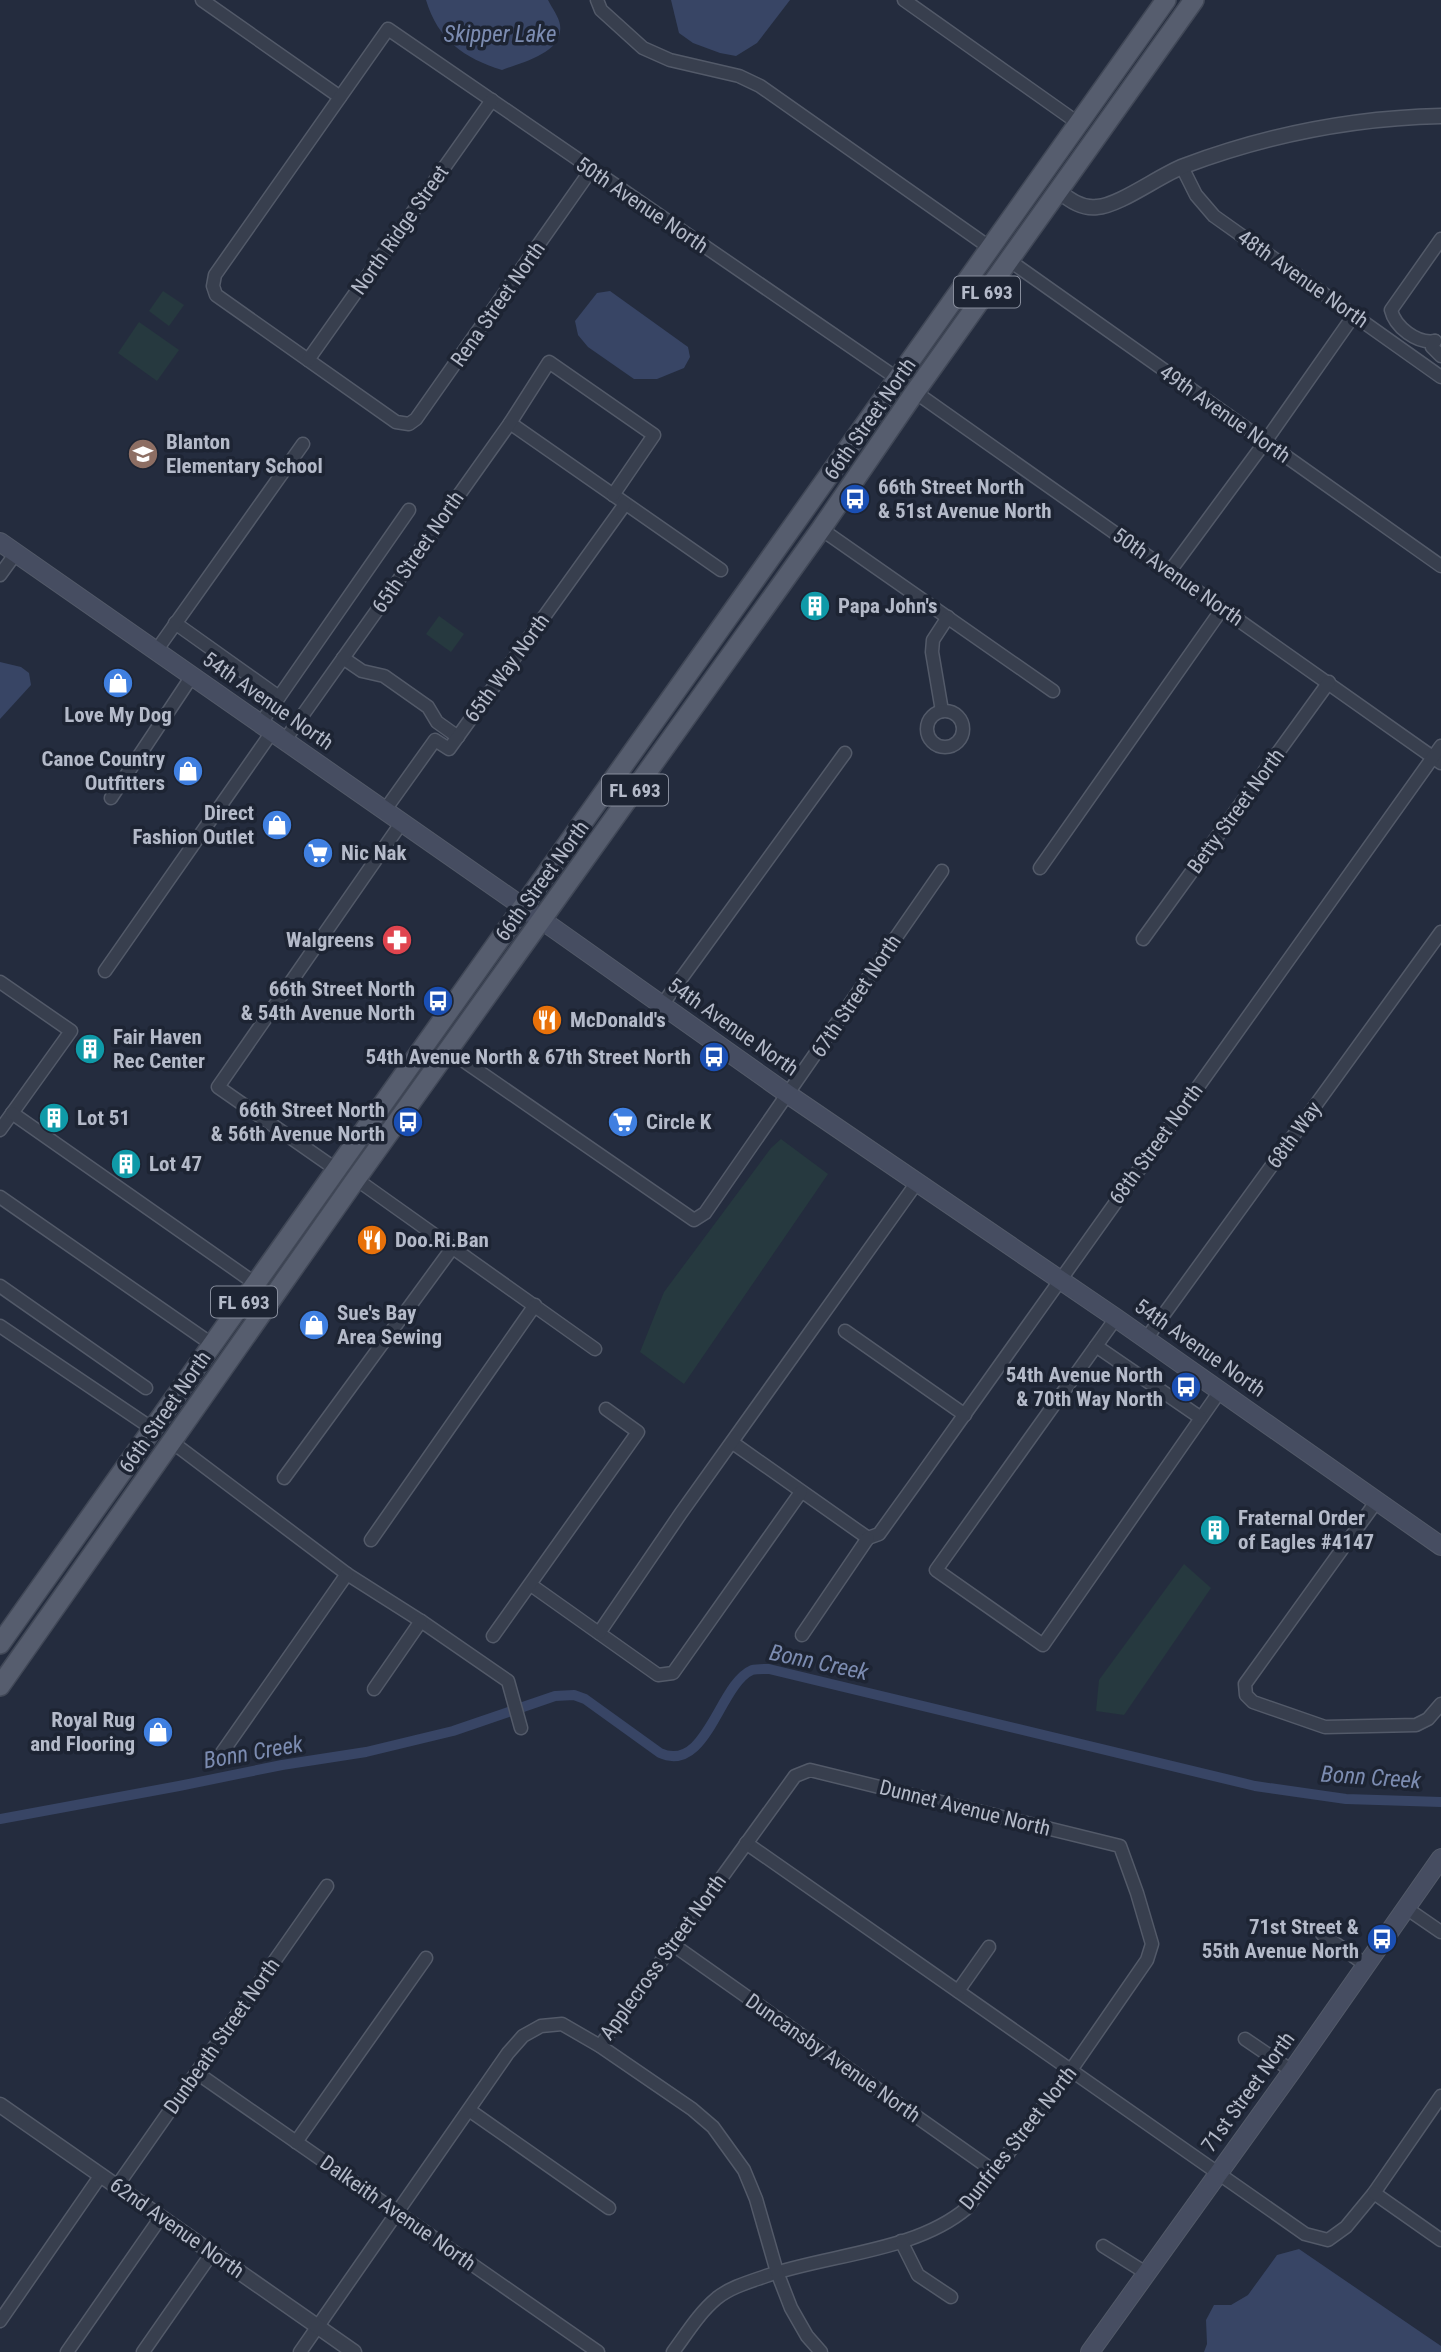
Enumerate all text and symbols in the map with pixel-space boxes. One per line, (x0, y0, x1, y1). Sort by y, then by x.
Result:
water label: Skipper Lake (444, 21, 556, 48)
street label: 50th Avenue North (571, 152, 713, 258)
street label: North Ridge Street (347, 161, 453, 299)
street label: 48th Avenue North (1233, 225, 1373, 333)
street label: Rena Street North (446, 237, 550, 371)
road number: FL 693 (954, 276, 1020, 308)
street label: 66th Street North (819, 354, 921, 484)
street label: 49th Avenue North (1155, 360, 1295, 468)
place label: Blanton Elementary School (166, 430, 323, 478)
school or university icon: Blanton Elementary School (126, 437, 160, 471)
place label: 66th Street North & 51st Avenue North (878, 475, 1052, 523)
bus stop icon: 66th Street North & 51st Avenue North (838, 482, 872, 516)
street label: 65th Street North (367, 487, 469, 617)
street label: 50th Avenue North (1108, 523, 1248, 631)
building icon: Papa John's (798, 589, 832, 623)
place label: Papa John's (838, 594, 937, 618)
street label: 65th Way North (460, 609, 554, 727)
street label: 54th Avenue North (198, 647, 338, 755)
shop icon: Love My Dog (101, 666, 135, 700)
place label: Love My Dog (64, 703, 172, 727)
street label: Betty Street North (1183, 744, 1289, 878)
place label: Canoe Country Outfitters (41, 747, 166, 795)
shop icon: Canoe Country Outfitters (171, 754, 205, 788)
road number: FL 693 (602, 775, 668, 806)
place label: Direct Fashion Outlet (132, 801, 254, 849)
shop icon: Direct Fashion Outlet (260, 808, 294, 842)
street label: 66th Street North (490, 816, 594, 946)
supermarket icon: Nic Nak (301, 836, 335, 870)
place label: Nic Nak (341, 841, 407, 865)
pharmacy icon: Walgreens (380, 923, 414, 957)
place label: Walgreens (286, 928, 374, 952)
street label: 67th Street North (806, 930, 906, 1062)
street label: 54th Avenue North (663, 973, 803, 1081)
place label: 66th Street North & 54th Avenue North (241, 977, 415, 1025)
bus stop icon: 66th Street North & 54th Avenue North (421, 984, 455, 1018)
restaurant icon: McDonald's (530, 1003, 564, 1037)
place label: McDonald's (570, 1008, 666, 1032)
place label: Fair Haven Rec Center (113, 1025, 205, 1073)
building icon: Fair Haven Rec Center (73, 1032, 107, 1066)
bus stop icon: 54th Avenue North & 67th Street North (697, 1040, 731, 1074)
place label: 54th Avenue North & 67th Street North (366, 1045, 691, 1069)
street label: 68th Street North (1104, 1079, 1208, 1209)
street label: 68th Way (1262, 1097, 1326, 1173)
place label: 66th Street North & 56th Avenue North (211, 1098, 385, 1146)
building icon: Lot 51 (37, 1101, 71, 1135)
bus stop icon: 66th Street North & 56th Avenue North (391, 1105, 425, 1139)
supermarket icon: Circle K (606, 1105, 640, 1139)
place label: Lot 51 (77, 1106, 130, 1130)
place label: Circle K (646, 1110, 712, 1134)
building icon: Lot 47 (109, 1147, 143, 1181)
place label: Lot 47 (149, 1152, 202, 1176)
restaurant icon: Doo.Ri.Ban (355, 1223, 389, 1257)
place label: Doo.Ri.Ban (395, 1228, 489, 1252)
road number: FL 693 (211, 1286, 277, 1318)
street label: 54th Avenue North (1130, 1294, 1270, 1402)
place label: Sue's Bay Area Sewing (337, 1301, 442, 1349)
shop icon: Sue's Bay Area Sewing (297, 1308, 331, 1342)
street label: 66th Street North (114, 1347, 216, 1477)
place label: 54th Avenue North & 70th Way North (1006, 1363, 1163, 1411)
bus stop icon: 54th Avenue North & 70th Way North (1169, 1370, 1203, 1404)
place label: Fraternal Order of Eagles #4147 (1238, 1506, 1374, 1554)
building icon: Fraternal Order of Eagles #4147 (1198, 1513, 1232, 1547)
water label: Bonn Creek (767, 1639, 872, 1686)
place label: Royal Rug and Flooring (30, 1708, 135, 1756)
shop icon: Royal Rug and Flooring (141, 1715, 175, 1749)
water label: Bonn Creek (201, 1730, 306, 1775)
water label: Bonn Creek (1320, 1761, 1423, 1795)
street label: Dunnet Avenue North (877, 1775, 1053, 1841)
street label: Applecross Street North (595, 1870, 731, 2044)
place label: 71st Street & 55th Avenue North (1202, 1915, 1359, 1963)
bus stop icon: 71st Street & 55th Avenue North (1365, 1922, 1399, 1956)
street label: Dunbeath Street North (159, 1954, 285, 2118)
street label: Duncansby Avenue North (741, 1989, 925, 2127)
street label: 71st Street North (1196, 2027, 1300, 2157)
street label: Dunfries Street North (955, 2062, 1081, 2214)
street label: Dalkeith Avenue North (316, 2150, 480, 2276)
street label: 62nd Avenue North (105, 2173, 249, 2283)

